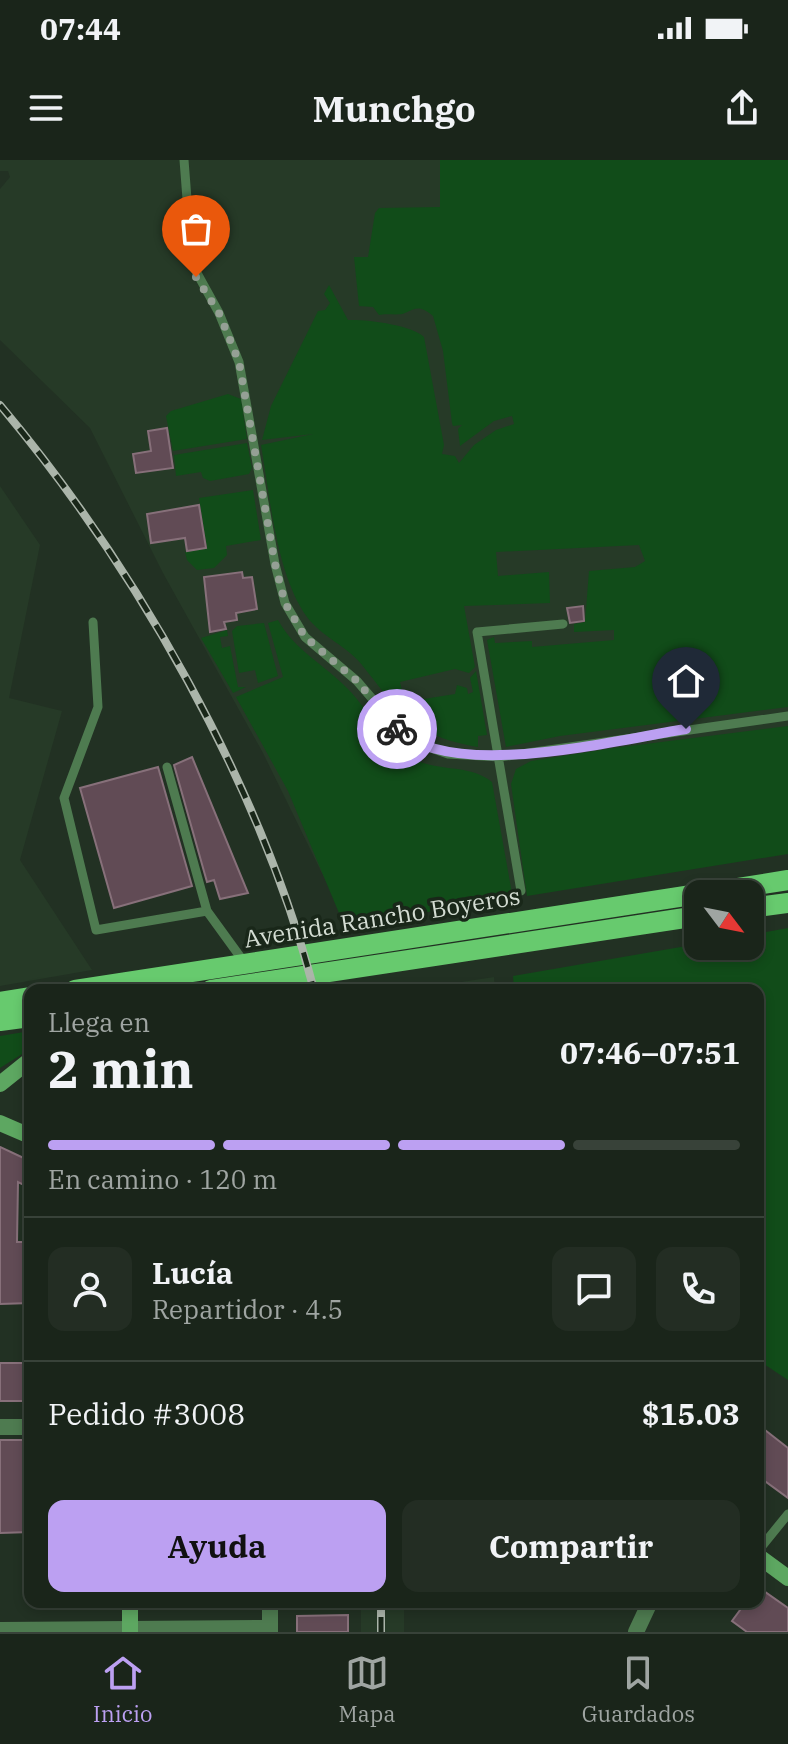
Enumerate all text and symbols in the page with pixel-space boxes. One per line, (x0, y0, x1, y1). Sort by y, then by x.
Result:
text: 07:44 (40, 9, 121, 48)
text: Munchgo (312, 85, 476, 132)
icon: menu (24, 86, 68, 130)
icon: share (720, 86, 764, 130)
pin (162, 195, 230, 277)
icon: bag (174, 207, 218, 251)
pin (652, 647, 720, 729)
icon: home (664, 659, 708, 703)
courier (357, 689, 437, 769)
icon: bike (375, 707, 419, 751)
street label: Avenida Rancho Boyeros (242, 879, 522, 955)
north arrow (684, 880, 764, 960)
map controls (684, 880, 764, 960)
text: Llega en (48, 1005, 150, 1039)
text: 07:46–07:51 (560, 1033, 740, 1072)
text: 2 min (48, 1035, 194, 1102)
text: En camino · 120 m (48, 1162, 277, 1196)
button: person (48, 1247, 132, 1331)
button: chat (552, 1247, 636, 1331)
button: phone (656, 1247, 740, 1331)
text: Lucía (152, 1253, 233, 1292)
text: Repartidor · 4.5 (152, 1292, 343, 1326)
text: Pedido #3008 (48, 1394, 245, 1433)
text: $15.03 (642, 1394, 740, 1433)
button: Ayuda (48, 1500, 386, 1592)
button: Compartir (402, 1500, 740, 1592)
tab: Inicio (93, 1651, 152, 1728)
tab: Mapa (339, 1651, 396, 1728)
tab: Guardados (582, 1651, 695, 1728)

